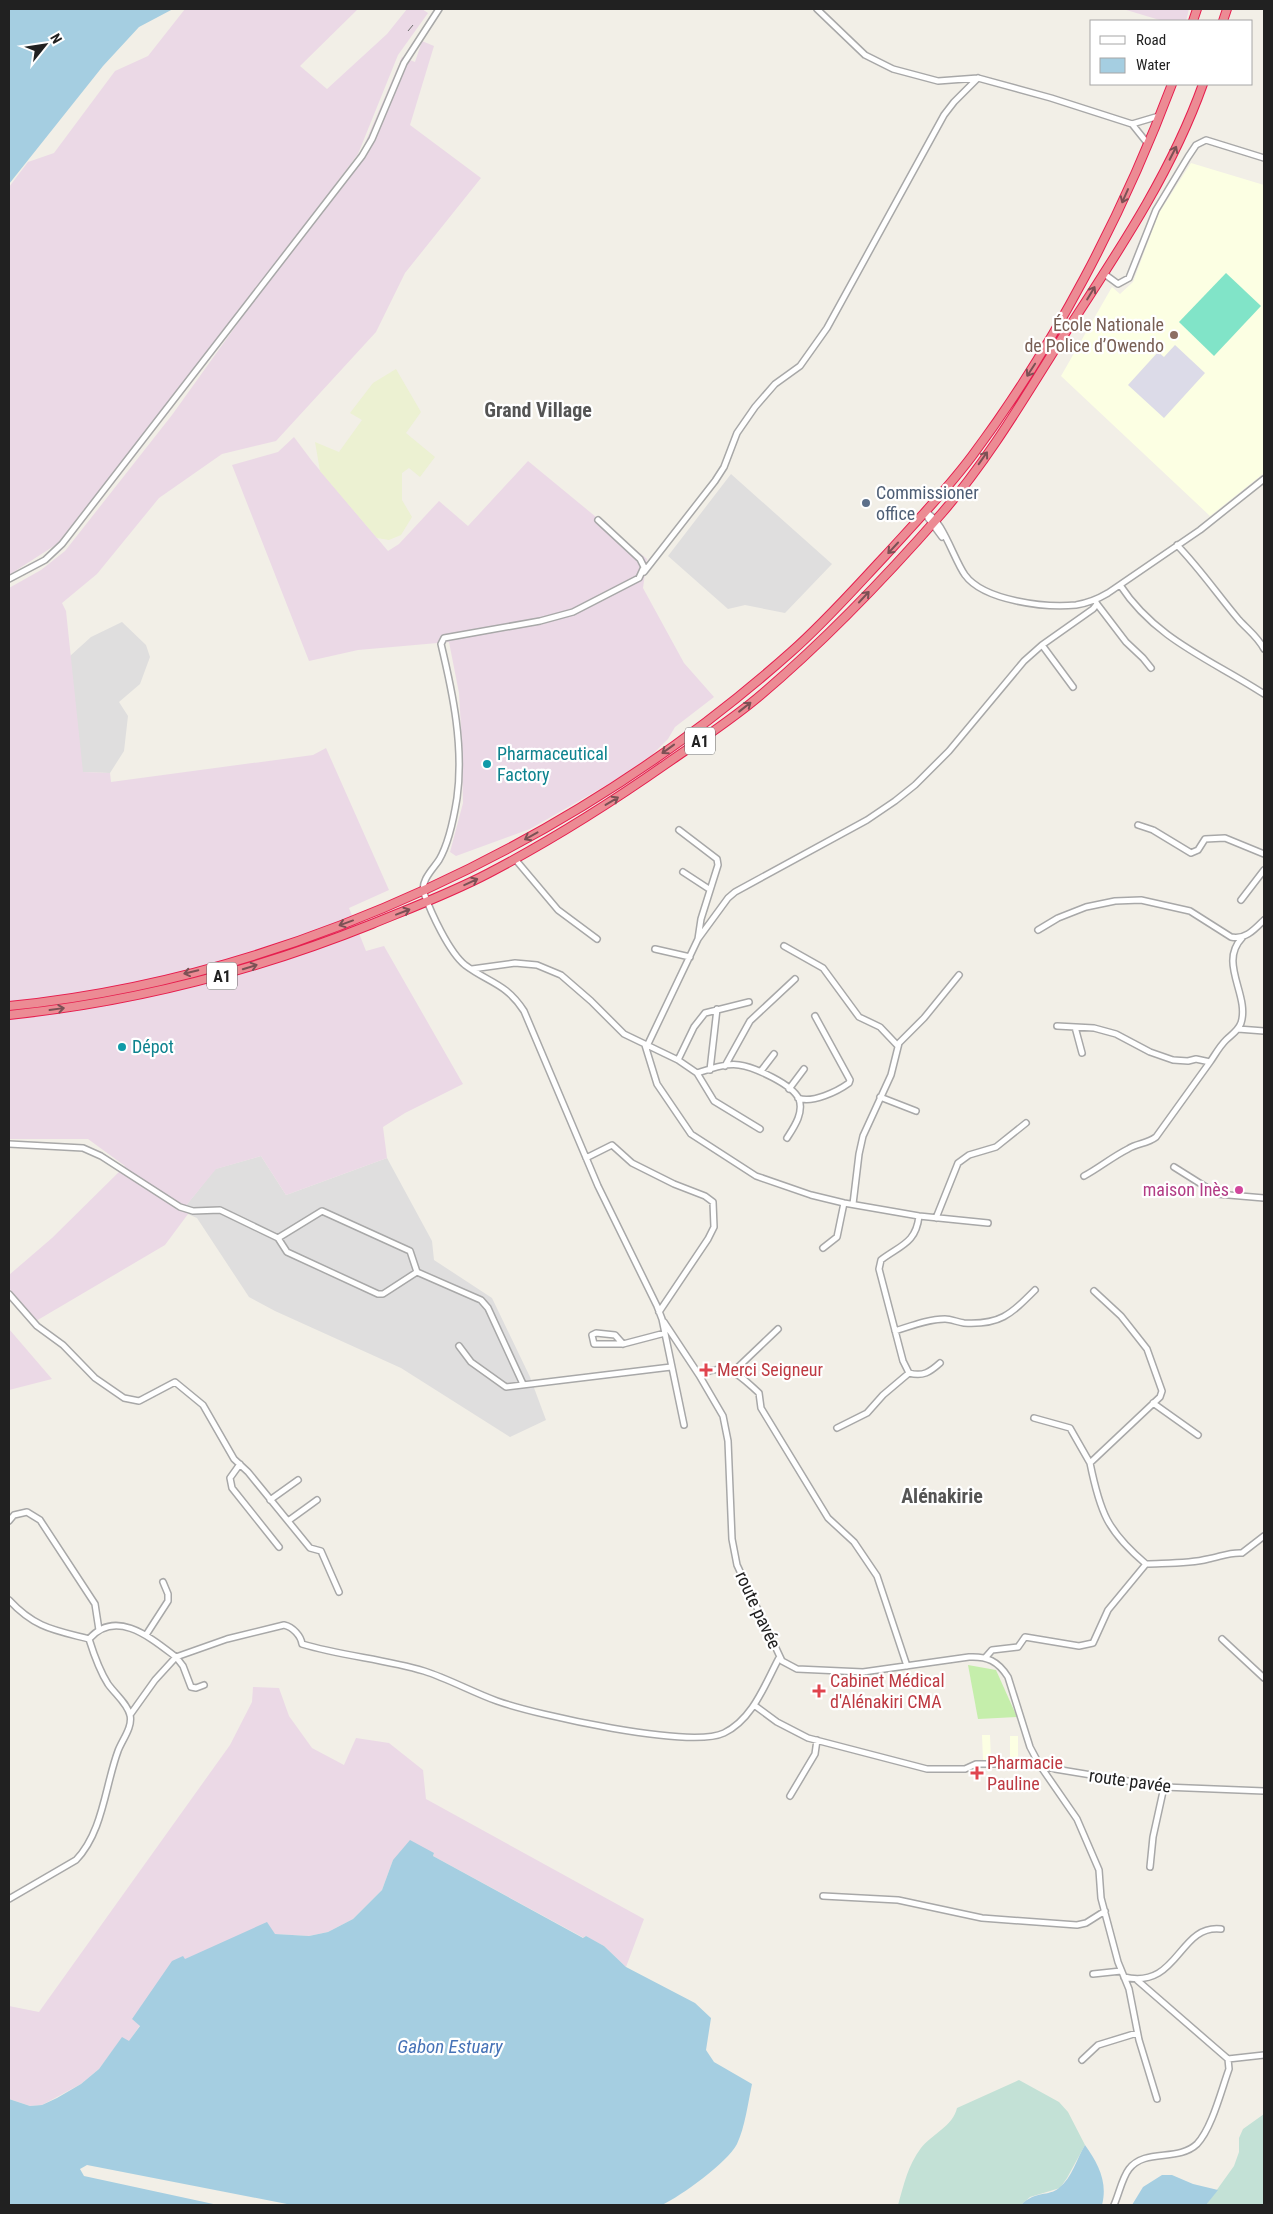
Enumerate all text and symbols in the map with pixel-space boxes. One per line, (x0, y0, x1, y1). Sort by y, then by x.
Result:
north arrow (20, 20, 70, 70)
legend (1090, 20, 1253, 85)
text: N (47, 31, 65, 46)
text: Road (1136, 31, 1166, 49)
text: Water (1136, 56, 1171, 74)
one-way arrow (1169, 146, 1178, 161)
one-way arrow (1119, 188, 1129, 203)
one-way arrow (1086, 286, 1096, 300)
place label: École Nationale de Police d’Owendo (1024, 314, 1164, 356)
marker: École Nationale de Police d’Owendo (1168, 329, 1180, 341)
one-way arrow (1025, 362, 1035, 376)
district label: Grand Village (484, 398, 592, 422)
one-way arrow (978, 451, 988, 465)
place label: Commissioner office (876, 482, 979, 524)
marker: Commissioner office (860, 497, 872, 509)
one-way arrow (887, 541, 898, 554)
one-way arrow (858, 591, 870, 603)
one-way arrow (738, 702, 751, 713)
road number: A1 (685, 728, 715, 754)
place label: Pharmaceutical Factory (497, 743, 608, 785)
one-way arrow (661, 744, 675, 754)
marker: Pharmaceutical Factory (481, 758, 493, 770)
one-way arrow (605, 796, 619, 806)
one-way arrow (524, 832, 539, 841)
one-way arrow (463, 876, 478, 886)
one-way arrow (394, 907, 410, 916)
one-way arrow (339, 919, 354, 928)
road number: A1 (207, 962, 237, 989)
one-way arrow (242, 962, 258, 972)
one-way arrow (183, 968, 199, 977)
one-way arrow (49, 1004, 65, 1014)
place label: Dépot (132, 1036, 174, 1057)
marker: Dépot (116, 1041, 128, 1053)
place label: maison Inès (1143, 1179, 1229, 1200)
marker: maison Inès (1233, 1184, 1245, 1196)
place label: Merci Seigneur (717, 1359, 824, 1380)
marker: Merci Seigneur (699, 1363, 713, 1377)
district label: Alénakirie (901, 1484, 983, 1508)
street label: route pavée (731, 1568, 785, 1652)
place label: Cabinet Médical d'Alénakiri CMA (830, 1670, 945, 1712)
marker: Cabinet Médical d'Alénakiri CMA (812, 1684, 826, 1698)
place label: Pharmacie Pauline (987, 1752, 1063, 1794)
street label: route pavée (1088, 1764, 1173, 1797)
marker: Pharmacie Pauline (971, 1767, 983, 1779)
water label: Gabon Estuary (397, 2035, 504, 2058)

